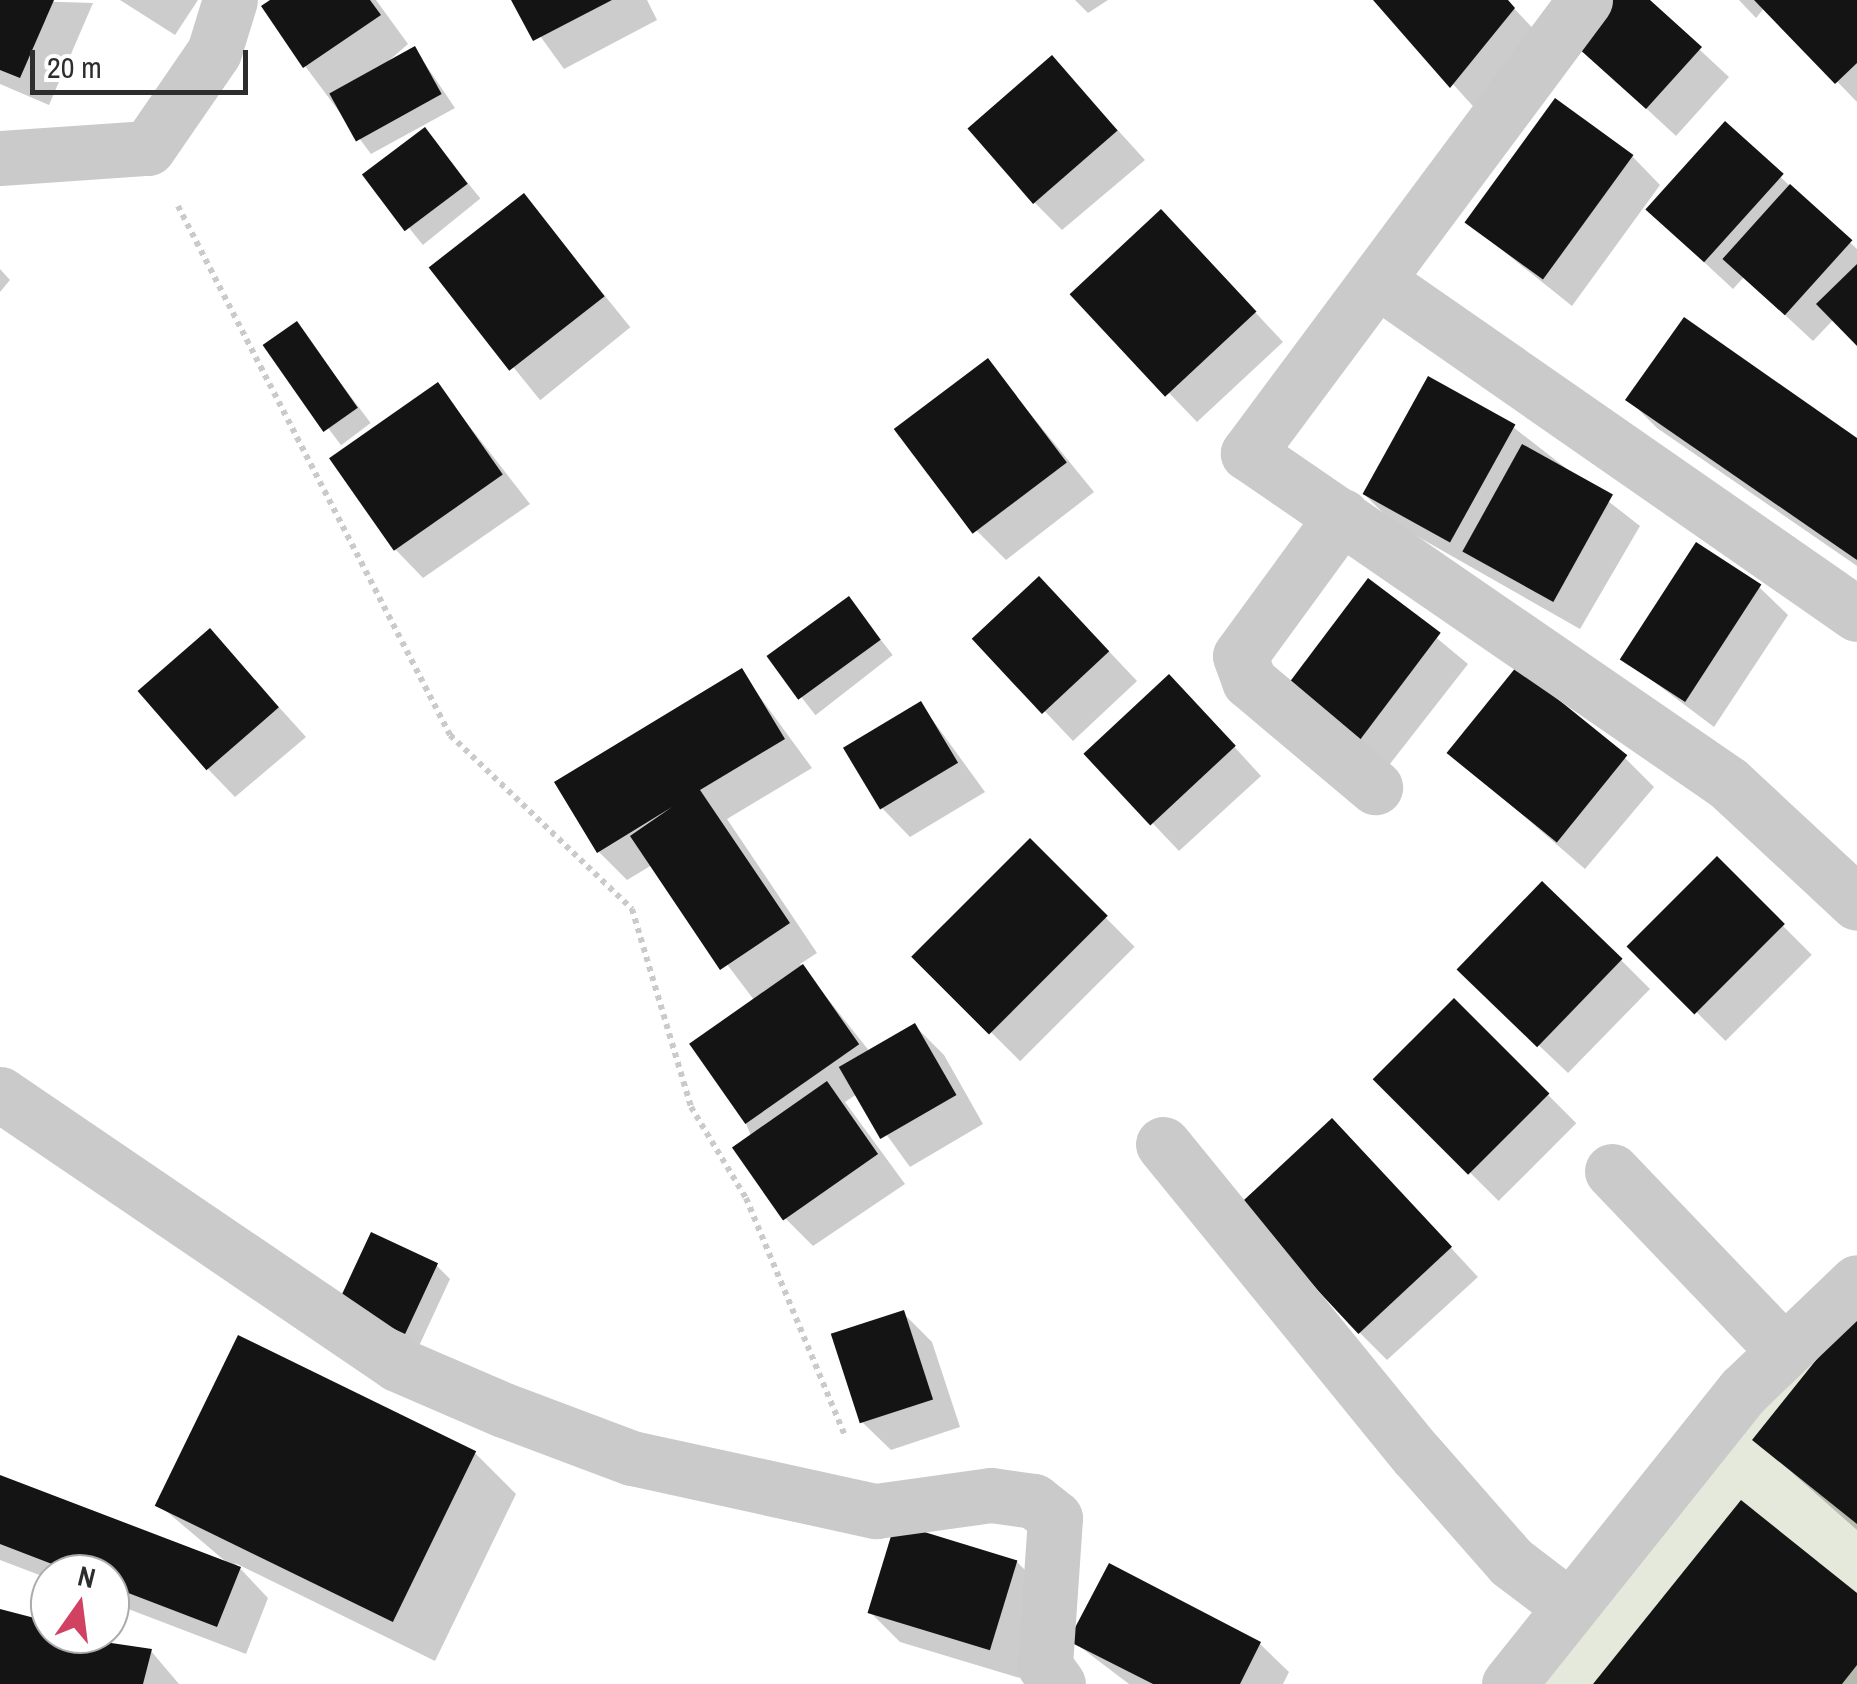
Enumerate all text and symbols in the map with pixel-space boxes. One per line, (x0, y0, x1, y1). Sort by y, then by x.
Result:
scale bar (35, 30, 252, 92)
text: 20 m (47, 47, 102, 87)
north arrow (30, 1554, 130, 1654)
text: N (74, 1556, 99, 1597)

